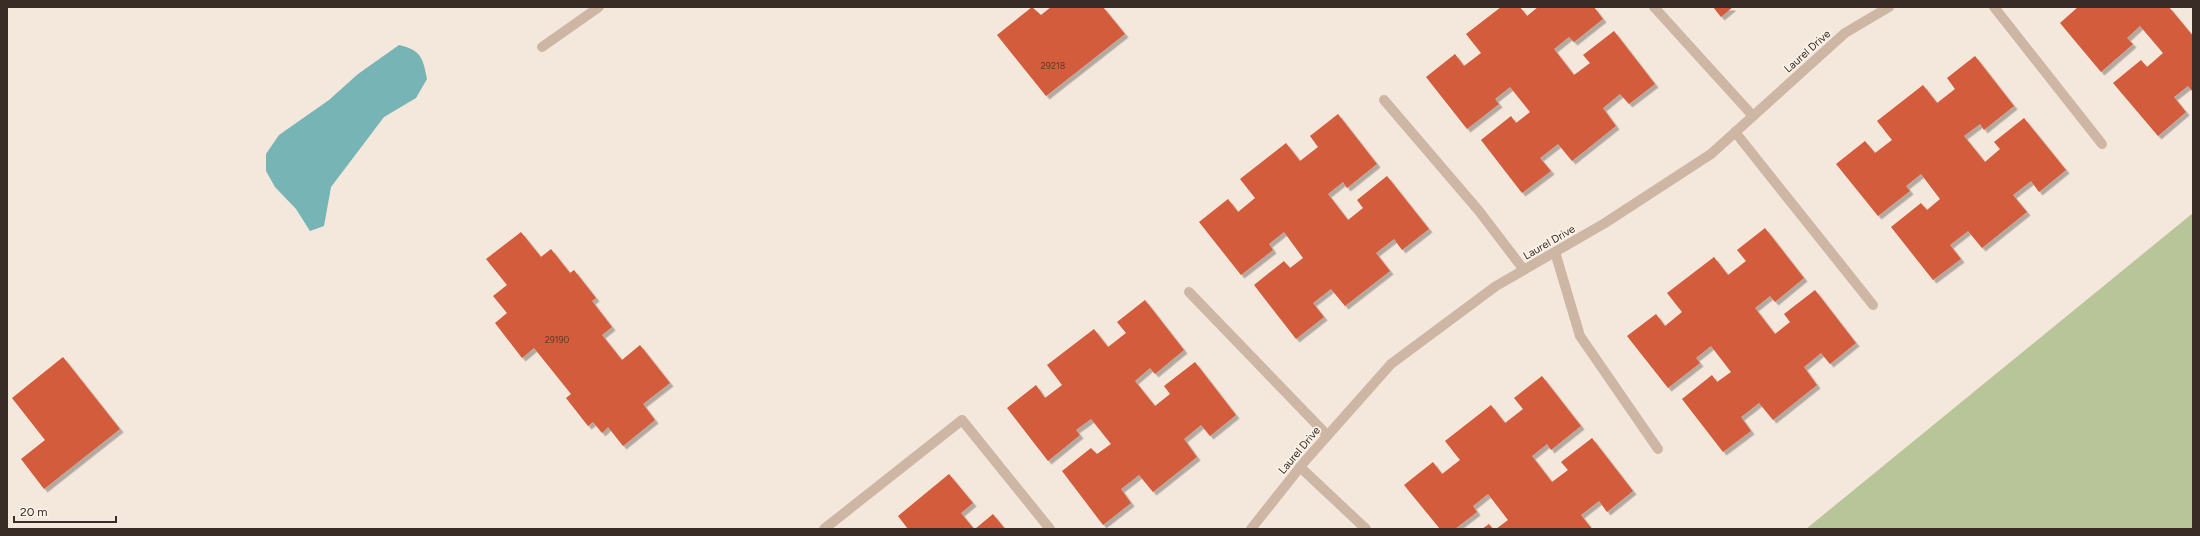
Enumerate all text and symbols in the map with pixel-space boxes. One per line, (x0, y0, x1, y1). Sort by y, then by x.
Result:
street label: Laurel Drive (1782, 27, 1833, 76)
house number: 29218 (1041, 60, 1066, 71)
street label: Laurel Drive (1521, 222, 1578, 263)
house number: 29190 (545, 334, 570, 345)
street label: Laurel Drive (1276, 424, 1323, 477)
scale bar (14, 498, 116, 524)
text: 20 m (20, 505, 48, 519)

